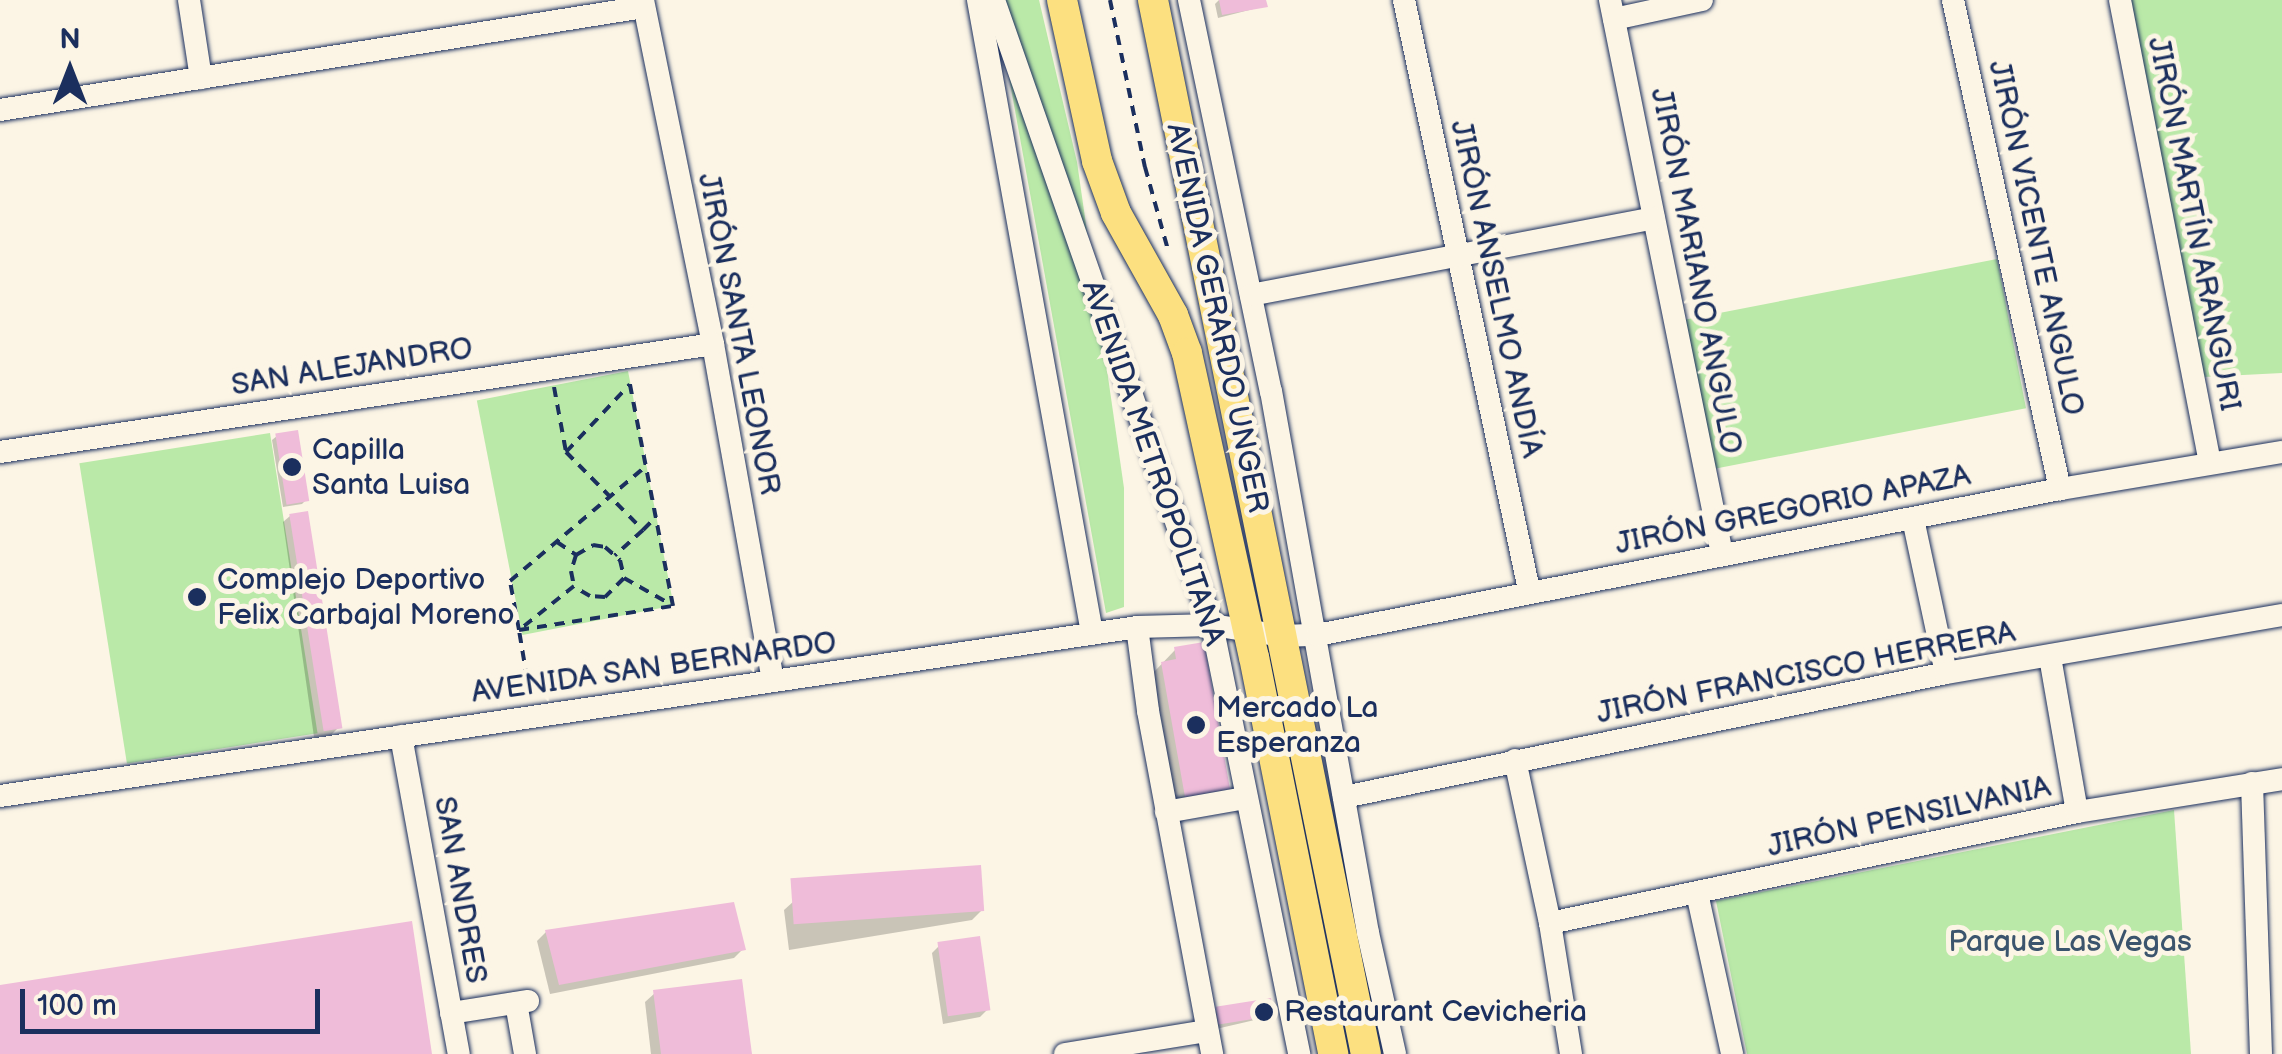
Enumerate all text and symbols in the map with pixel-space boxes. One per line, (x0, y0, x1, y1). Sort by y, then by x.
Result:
north arrow (20, 20, 120, 120)
text: N (59, 23, 81, 56)
street label: JIRÓN MARTÍN ARANGURI (2140, 34, 2248, 414)
street label: JIRÓN VICENTE ANGULO (1981, 57, 2091, 419)
street label: JIRÓN MARIANO ANGULO (1643, 85, 1749, 457)
street label: JIRÓN ANSELMO ANDÍA (1443, 117, 1549, 461)
street label: AVENIDA GERARDO UNGER (1158, 120, 1276, 516)
street label: JIRÓN SANTA LEONOR (690, 170, 788, 498)
street label: AVENIDA METROPOLITANA (1074, 276, 1232, 650)
street label: SAN ALEJANDRO (229, 330, 475, 404)
place label: Capilla Santa Luisa (312, 432, 470, 502)
marker: Capilla Santa Luisa (281, 456, 303, 478)
street label: JIRÓN GREGORIO APAZA (1612, 458, 1974, 562)
place label: Complejo Deportivo Felix Carbajal Moreno (217, 562, 514, 632)
marker: Complejo Deportivo Felix Carbajal Moreno (186, 586, 208, 608)
street label: JIRÓN FRANCISCO HERRERA (1594, 615, 2018, 731)
street label: AVENIDA SAN BERNARDO (469, 625, 839, 711)
place label: Mercado La Esperanza (1216, 690, 1379, 760)
marker: Mercado La Esperanza (1185, 714, 1207, 736)
street label: JIRÓN PENSILVANIA (1764, 769, 2054, 865)
street label: SAN ANDRES (426, 794, 494, 986)
park label: Parque Las Vegas (1948, 924, 2192, 960)
scale bar (25, 969, 325, 1031)
text: 100 m (37, 988, 117, 1024)
place label: Restaurant Cevicheria (1284, 994, 1587, 1030)
marker: Restaurant Cevicheria (1253, 1001, 1275, 1023)

